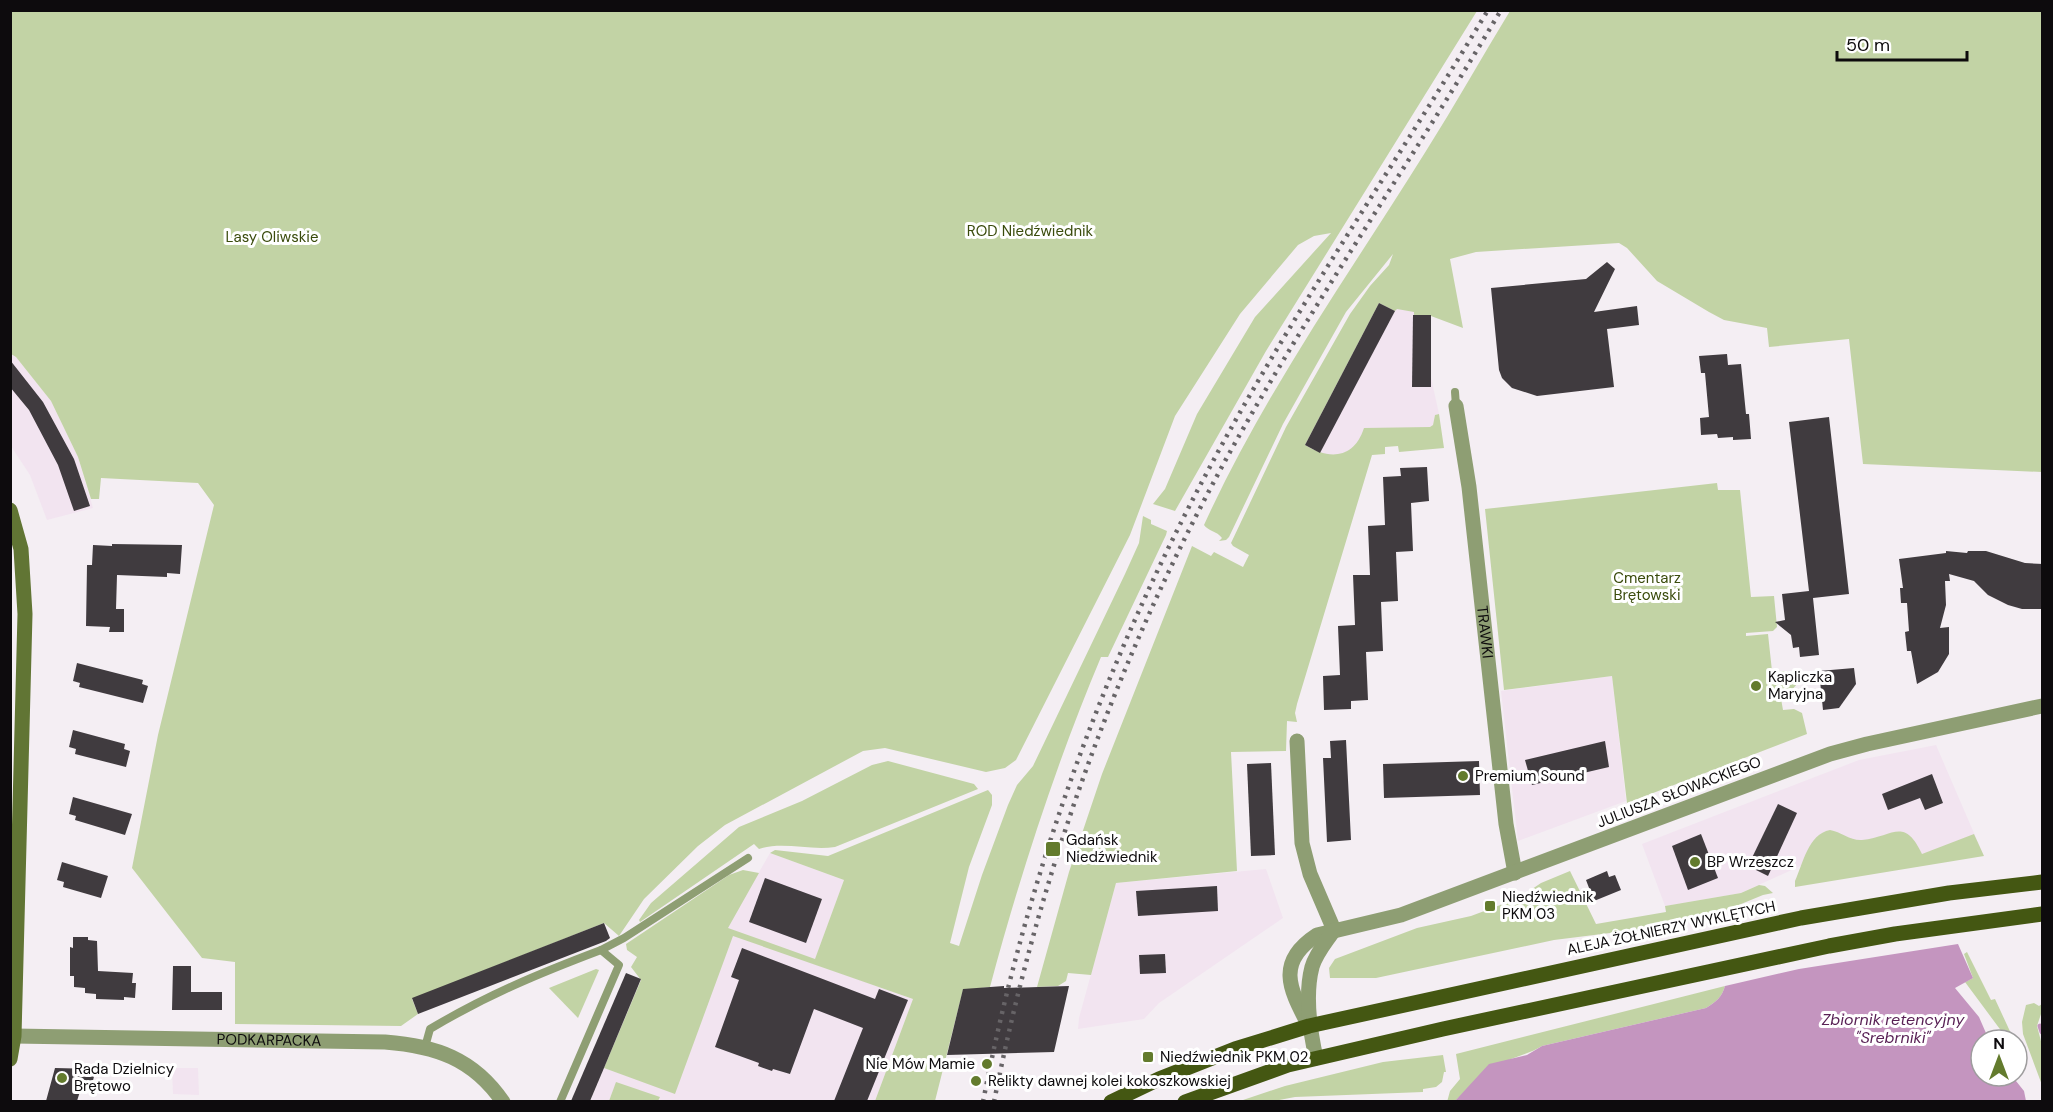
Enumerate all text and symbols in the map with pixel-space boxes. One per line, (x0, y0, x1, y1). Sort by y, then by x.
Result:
scale bar (1837, 24, 1968, 62)
text: 50 m (1846, 33, 1890, 57)
park label: ROD Niedźwiednik (967, 221, 1094, 241)
park label: Lasy Oliwskie (226, 227, 318, 247)
park label: Cmentarz Brętowski (1613, 568, 1681, 605)
street label: TRAWKI (1472, 605, 1498, 660)
place label: Kapliczka Maryjna (1768, 667, 1832, 704)
marker: Kapliczka Maryjna (1749, 679, 1763, 693)
street label: JULIUSZA SŁOWACKIEGO (1594, 752, 1764, 832)
place label: Premium Sound (1475, 766, 1585, 786)
marker: Premium Sound (1456, 769, 1470, 783)
place label: Gdańsk Niedźwiednik (1066, 830, 1158, 867)
marker: Gdańsk Niedźwiednik (1044, 840, 1062, 858)
place label: BP Wrzeszcz (1707, 852, 1794, 872)
marker: BP Wrzeszcz (1688, 855, 1702, 869)
place label: Niedźwiednik PKM 03 (1502, 887, 1594, 924)
street label: ALEJA ŻOŁNIERZY WYKLĘTYCH (1565, 896, 1777, 960)
marker: Niedźwiednik PKM 03 (1483, 899, 1497, 913)
water label: Zbiornik retencyjny "Srebrniki" (1822, 1009, 1965, 1048)
north arrow (1969, 1028, 2029, 1088)
street label: PODKARPACKA (217, 1029, 321, 1051)
text: N (1993, 1033, 2005, 1054)
place label: Niedźwiednik PKM 02 (1160, 1047, 1308, 1067)
marker: Niedźwiednik PKM 02 (1141, 1050, 1155, 1064)
place label: Nie Mów Mamie (866, 1054, 975, 1074)
marker: Nie Mów Mamie (980, 1057, 994, 1071)
place label: Rada Dzielnicy Brętowo (74, 1059, 175, 1096)
marker: Rada Dzielnicy Brętowo (55, 1071, 69, 1085)
place label: Relikty dawnej kolei kokoszkowskiej (988, 1071, 1231, 1091)
marker: Relikty dawnej kolei kokoszkowskiej (969, 1074, 983, 1088)

